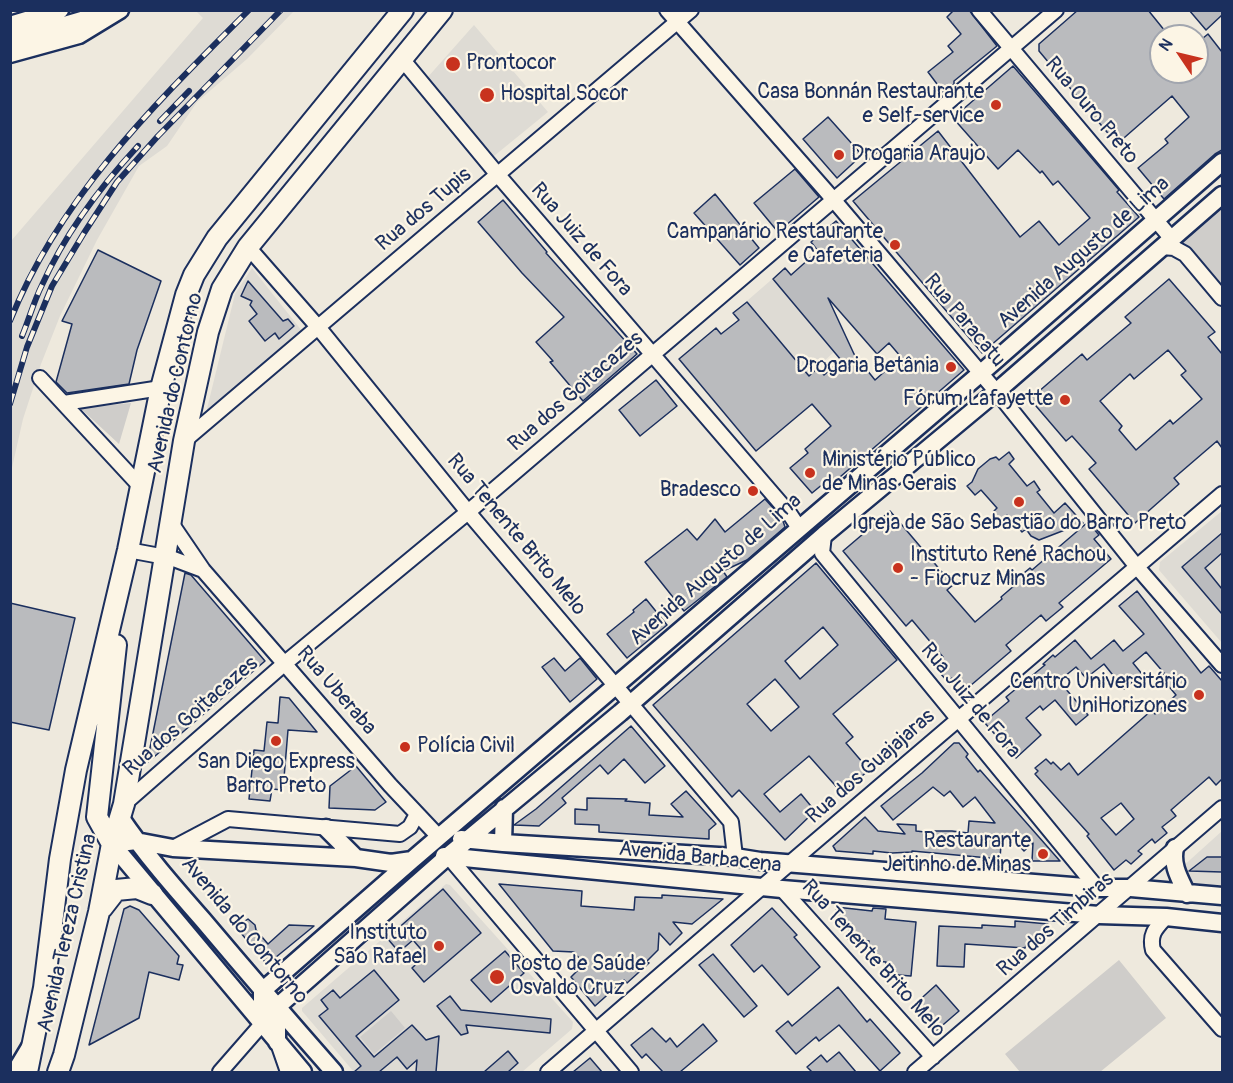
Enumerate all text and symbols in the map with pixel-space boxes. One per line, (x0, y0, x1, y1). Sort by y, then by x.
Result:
north arrow (1149, 24, 1209, 84)
text: N (1155, 35, 1177, 55)
place label: Prontocor (466, 51, 556, 77)
street label: Rua Ouro Preto (1039, 52, 1143, 170)
marker: Prontocor (444, 55, 462, 73)
place label: Casa Bonnán Restaurante e Self-service (757, 80, 984, 130)
place label: Hospital Socor (500, 82, 628, 108)
marker: Hospital Socor (478, 86, 496, 104)
marker: Casa Bonnán Restaurante e Self-service (989, 98, 1003, 112)
place label: Drogaria Araujo (851, 142, 986, 168)
marker: Drogaria Araujo (832, 148, 846, 162)
street label: Rua dos Tupis (371, 163, 477, 257)
street label: Avenida Augusto de Lima (993, 172, 1175, 334)
street label: Rua Juiz de Fora (525, 178, 637, 302)
place label: Campanário Restaurante e Cafeteria (666, 220, 883, 270)
marker: Campanário Restaurante e Cafeteria (888, 238, 902, 252)
street label: Rua Paracatu (918, 269, 1010, 373)
street label: Avenida do Contorno (143, 290, 209, 476)
street label: Rua dos Goitacazes (503, 327, 649, 457)
place label: Drogaria Betânia (796, 354, 939, 380)
marker: Drogaria Betânia (944, 360, 958, 374)
place label: Fórum Lafayette (903, 387, 1053, 413)
marker: Fórum Lafayette (1058, 393, 1072, 407)
place label: Ministério Público de Minas Gerais (822, 448, 976, 498)
street label: Rua Tenente Brito Melo (441, 449, 591, 621)
marker: Ministério Público de Minas Gerais (803, 466, 817, 480)
place label: Bradesco (660, 478, 741, 504)
marker: Bradesco (746, 484, 760, 498)
street label: Avenida Augusto de Lima (625, 489, 807, 651)
marker: Igreja de São Sebastião do Barro Preto (1012, 495, 1026, 509)
place label: Igreja de São Sebastião do Barro Preto (852, 511, 1186, 537)
place label: Instituto René Rachou - Fiocruz Minas (910, 543, 1106, 593)
marker: Instituto René Rachou - Fiocruz Minas (891, 561, 905, 575)
street label: Rua Juiz de Fora (915, 638, 1025, 764)
street label: Rua Uberaba (291, 642, 381, 740)
street label: Rua dos Goitacazes (118, 652, 264, 782)
place label: Centro Universitário UniHorizones (1010, 670, 1187, 720)
marker: Centro Universitário UniHorizones (1192, 688, 1206, 702)
street label: Rua dos Guajajaras (802, 704, 940, 830)
marker: San Diego Express Barro Preto (269, 734, 283, 748)
place label: Polícia Civil (417, 734, 515, 760)
marker: Polícia Civil (398, 740, 412, 754)
place label: San Diego Express Barro Preto (197, 750, 355, 800)
place label: Restaurante Jeitinho de Minas (882, 829, 1031, 879)
street label: Avenida Tereza Cristina (33, 831, 103, 1035)
street label: Avenida Barbacena (617, 837, 783, 879)
marker: Restaurante Jeitinho de Minas (1036, 847, 1050, 861)
street label: Avenida do Contorno (175, 852, 313, 1010)
street label: Rua dos Timbiras (993, 867, 1119, 983)
street label: Rua Tenente Brito Melo (796, 875, 950, 1043)
place label: Instituto São Rafael (333, 921, 427, 971)
marker: Instituto São Rafael (432, 939, 446, 953)
place label: Posto de Saúde Osvaldo Cruz (510, 952, 646, 1002)
marker: Posto de Saúde Osvaldo Cruz (488, 968, 506, 986)

